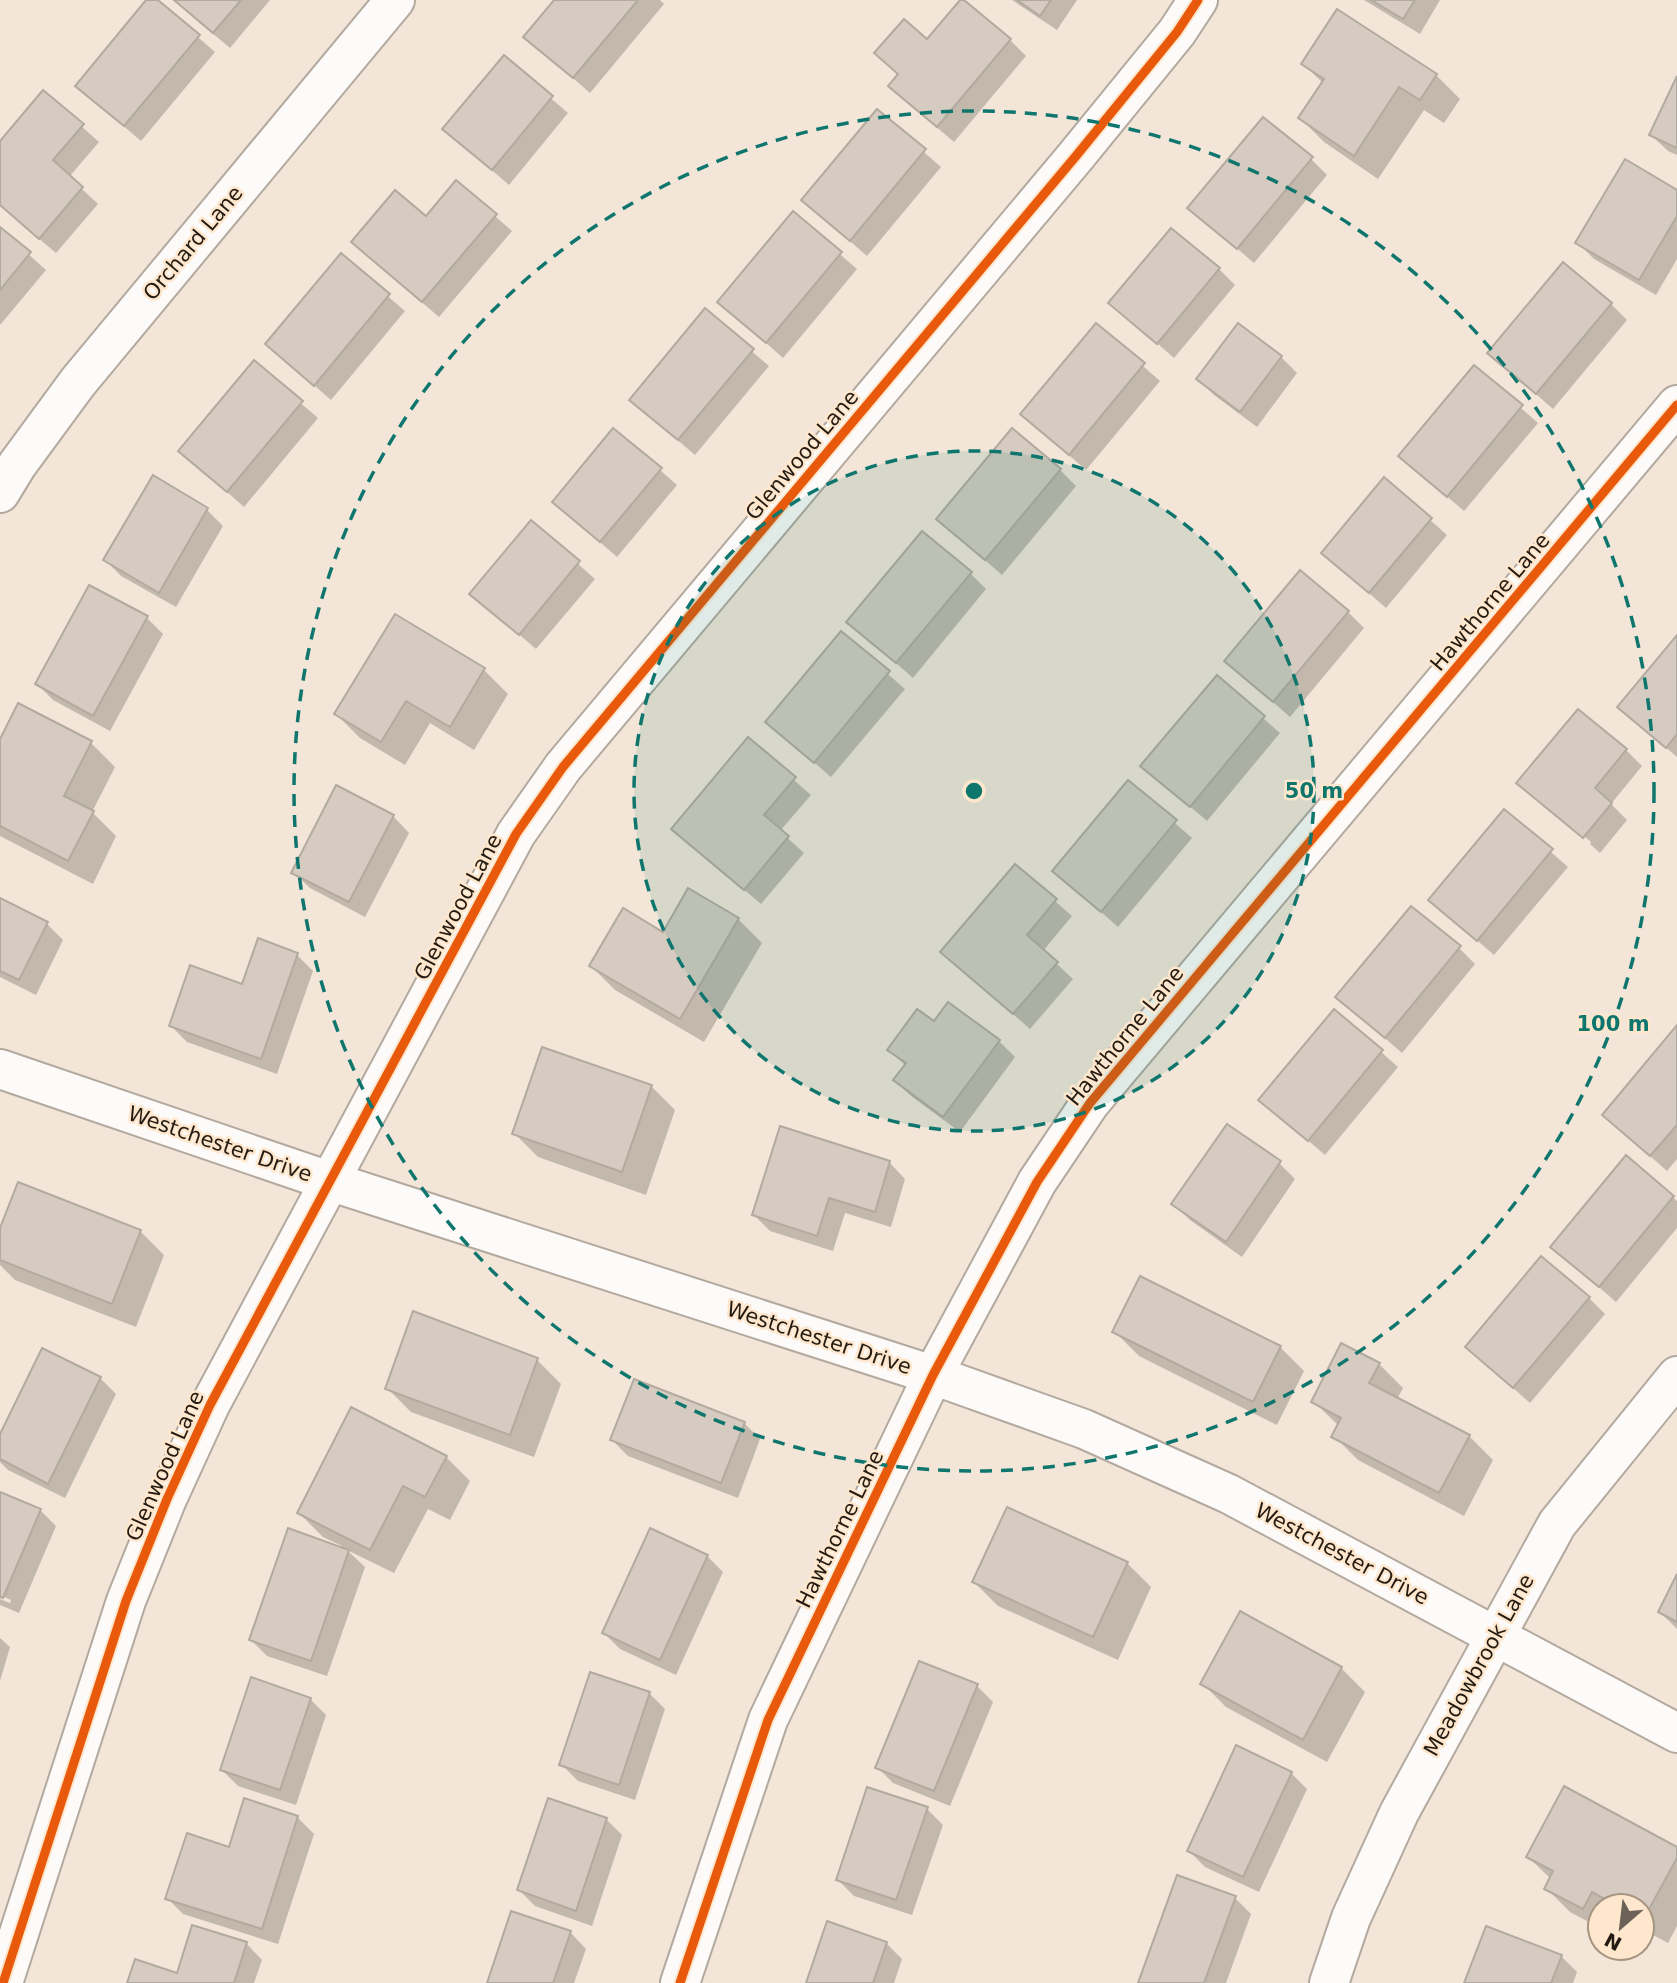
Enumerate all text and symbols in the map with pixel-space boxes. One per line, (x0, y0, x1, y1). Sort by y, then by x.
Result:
street label: Orchard Lane (138, 181, 248, 305)
street label: Glenwood Lane (741, 385, 863, 525)
street label: Hawthorne Lane (1425, 528, 1555, 676)
centre of rings (962, 779, 986, 803)
text: 50 m (1285, 779, 1343, 803)
street label: Glenwood Lane (409, 830, 507, 984)
street label: Hawthorne Lane (1061, 962, 1189, 1110)
text: 100 m (1576, 1012, 1650, 1036)
street label: Westchester Drive (125, 1101, 315, 1187)
street label: Westchester Drive (724, 1297, 914, 1379)
street label: Glenwood Lane (121, 1387, 209, 1545)
street label: Hawthorne Lane (791, 1446, 889, 1612)
street label: Westchester Drive (1251, 1498, 1433, 1610)
street label: Meadowbrook Lane (1419, 1570, 1539, 1760)
north arrow (1586, 1892, 1656, 1962)
text: N (1601, 1929, 1625, 1955)

